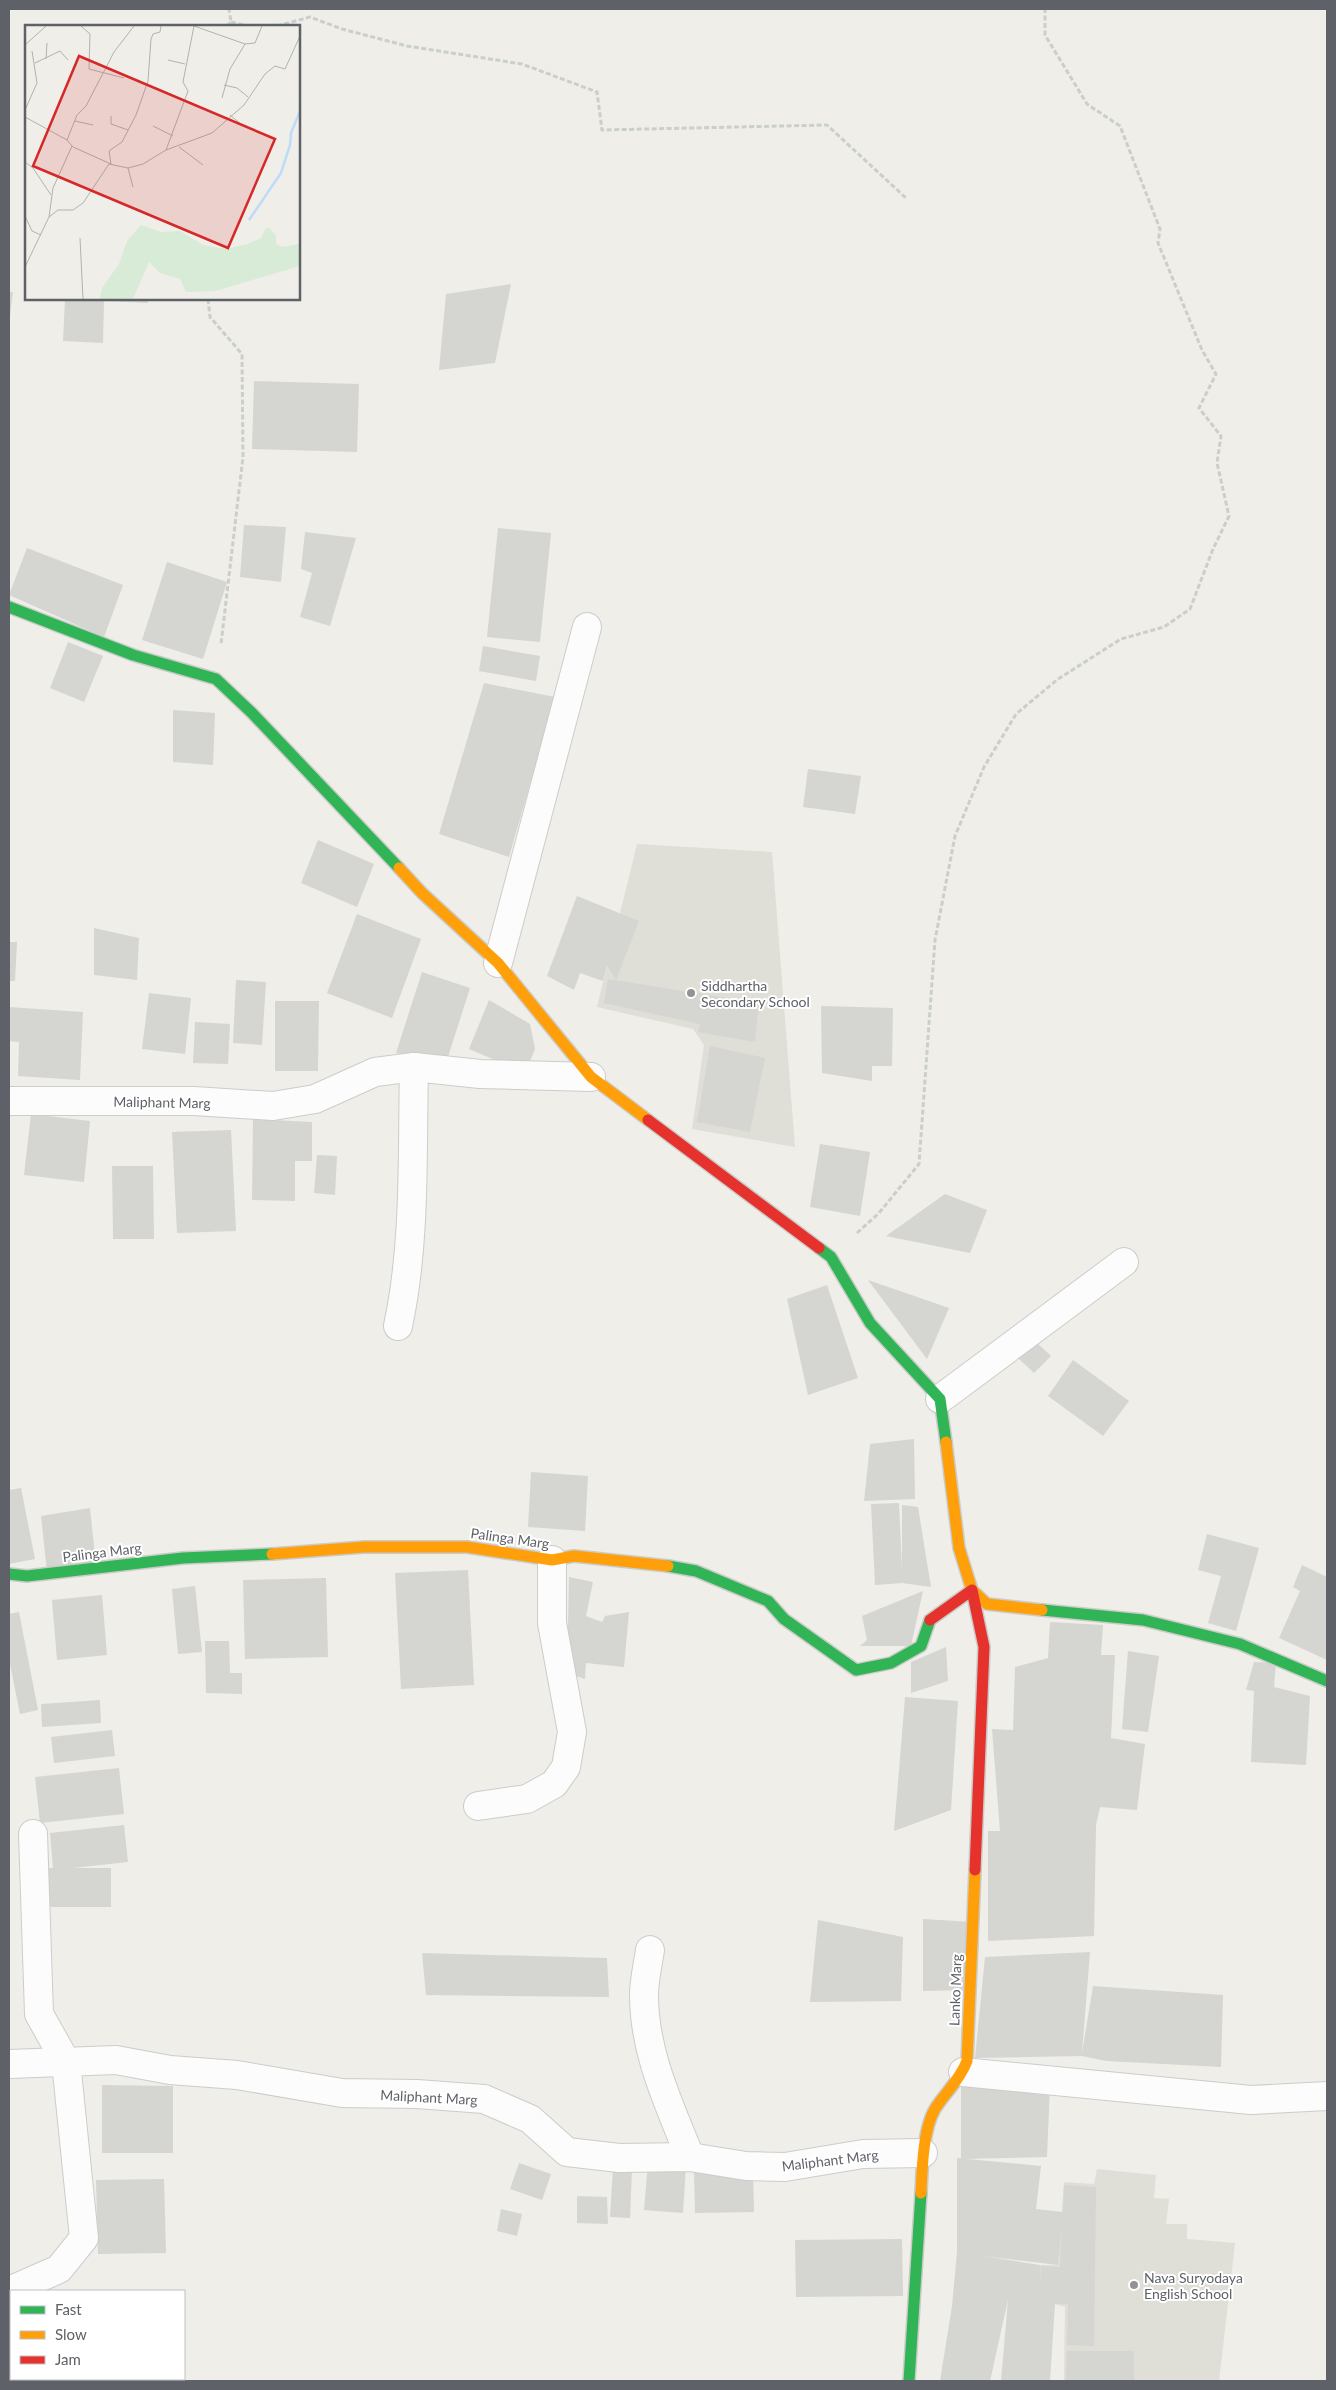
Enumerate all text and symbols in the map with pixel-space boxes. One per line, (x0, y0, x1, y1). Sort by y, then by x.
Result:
inset map (25, 25, 300, 300)
place label: Siddhartha Secondary School (701, 977, 810, 1010)
marker: Siddhartha Secondary School (685, 987, 697, 999)
street label: Maliphant Marg (113, 1093, 211, 1111)
street label: Palinga Marg (470, 1524, 550, 1552)
street label: Palinga Marg (62, 1539, 142, 1565)
street label: Lanko Marg (945, 1954, 965, 2026)
street label: Maliphant Marg (380, 2086, 478, 2108)
street label: Maliphant Marg (781, 2146, 879, 2174)
place label: Nava Suryodaya English School (1144, 2269, 1243, 2302)
marker: Nava Suryodaya English School (1128, 2279, 1140, 2291)
legend (10, 2290, 185, 2380)
text: Fast (55, 2300, 82, 2318)
text: Slow (55, 2325, 87, 2343)
text: Jam (55, 2350, 81, 2368)

